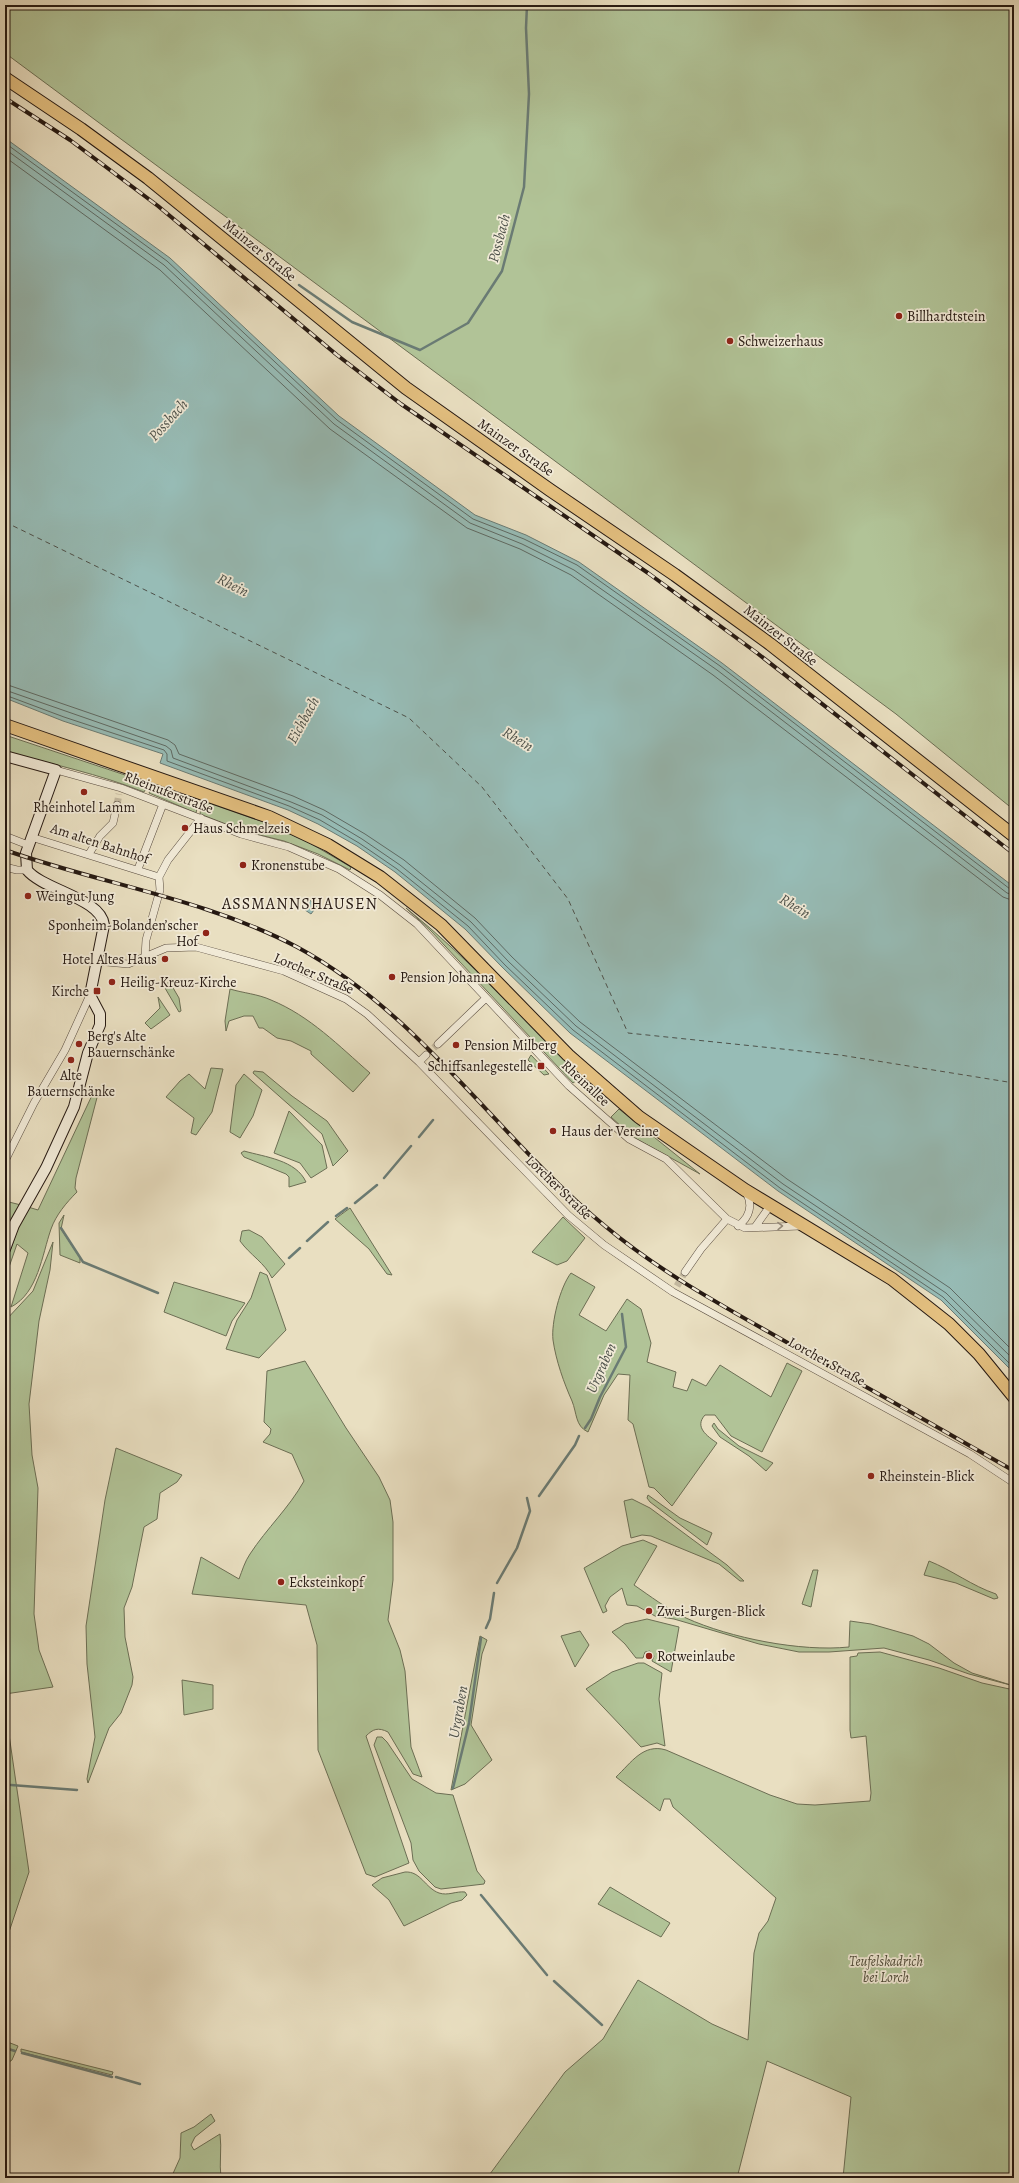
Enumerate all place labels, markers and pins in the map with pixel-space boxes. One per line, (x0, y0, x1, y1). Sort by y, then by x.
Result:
place label: Billhardtstein (907, 307, 986, 326)
marker: Billhardtstein (894, 311, 904, 321)
place label: Schweizerhaus (738, 332, 823, 351)
marker: Schweizerhaus (725, 336, 735, 346)
marker: Rheinhotel Lamm (79, 787, 89, 797)
place label: Rheinhotel Lamm (33, 798, 135, 817)
place label: Haus Schmelzeis (193, 819, 290, 838)
marker: Haus Schmelzeis (180, 823, 190, 833)
place label: Kronenstube (251, 856, 325, 875)
marker: Kronenstube (238, 860, 248, 870)
place label: Weingut Jung (35, 887, 114, 906)
marker: Weingut Jung (23, 891, 33, 901)
place label: Sponheim-Bolanden’scher Hof (48, 916, 200, 951)
marker: Sponheim-Bolanden’scher Hof (201, 928, 211, 938)
place label: Hotel Altes Haus (62, 950, 157, 969)
marker: Hotel Altes Haus (160, 954, 170, 964)
place label: Pension Johanna (400, 968, 495, 987)
marker: Pension Johanna (387, 972, 397, 982)
place label: Heilig-Kreuz-Kirche (120, 973, 237, 992)
marker: Heilig-Kreuz-Kirche (107, 977, 117, 987)
place label: Kirche (51, 982, 89, 1001)
marker: Kirche (92, 986, 102, 996)
place label: Berg's Alte Bauernschänke (87, 1027, 175, 1062)
place label: Pension Milberg (464, 1036, 557, 1055)
marker: Berg's Alte Bauernschänke (74, 1039, 84, 1049)
marker: Pension Milberg (451, 1040, 461, 1050)
marker: Alte Bauernschänke (66, 1055, 76, 1065)
place label: Schiffsanlegestelle (427, 1057, 533, 1076)
marker: Schiffsanlegestelle (536, 1061, 546, 1071)
place label: Alte Bauernschänke (27, 1066, 115, 1101)
place label: Haus der Vereine (561, 1122, 659, 1141)
marker: Haus der Vereine (548, 1126, 558, 1136)
place label: Rheinstein-Blick (879, 1467, 974, 1486)
marker: Rheinstein-Blick (866, 1471, 876, 1481)
place label: Ecksteinkopf (289, 1573, 366, 1592)
marker: Ecksteinkopf (276, 1577, 286, 1587)
place label: Zwei-Burgen-Blick (657, 1602, 765, 1621)
marker: Zwei-Burgen-Blick (644, 1606, 654, 1616)
place label: Rotweinlaube (657, 1647, 735, 1666)
marker: Rotweinlaube (644, 1651, 654, 1661)

